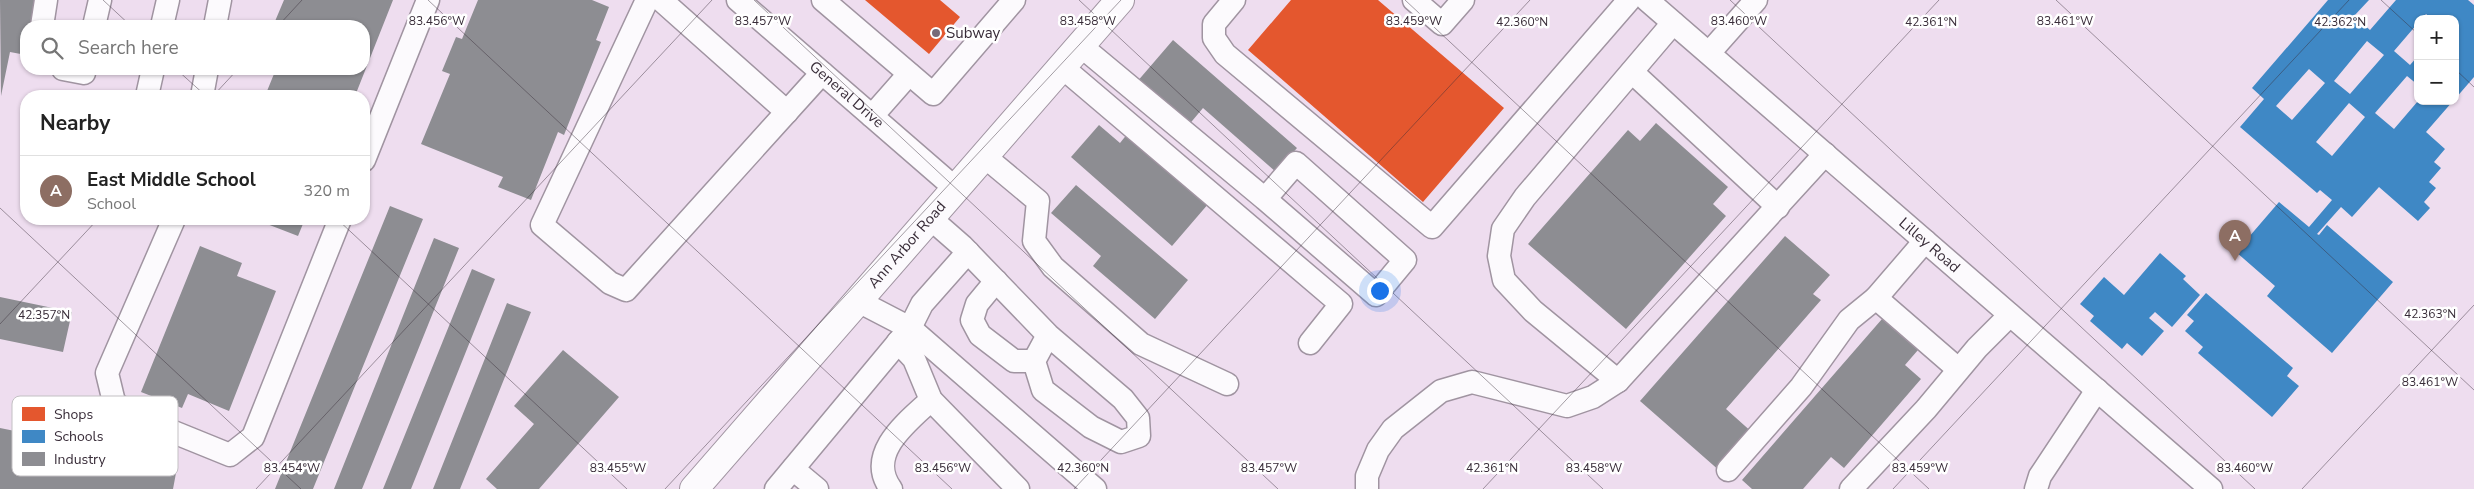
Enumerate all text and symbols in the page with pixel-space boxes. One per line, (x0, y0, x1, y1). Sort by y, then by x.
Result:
text: 83.456°W (409, 13, 465, 29)
text: 83.457°W (735, 13, 791, 29)
text: 83.458°W (1060, 13, 1116, 29)
text: 83.459°W (1386, 13, 1442, 29)
text: 83.460°W (1711, 13, 1767, 29)
text: 83.461°W (2037, 13, 2093, 29)
text: 42.360°N (1496, 14, 1548, 30)
text: 42.361°N (1905, 14, 1957, 30)
text: 42.362°N (2314, 14, 2366, 30)
map controls (2414, 15, 2459, 105)
button: + (2414, 15, 2459, 60)
search box (20, 20, 370, 75)
place label: Subway (946, 23, 1001, 43)
marker: Subway (930, 27, 942, 39)
icon: search (38, 34, 66, 62)
text: Search here (78, 35, 179, 61)
street label: General Drive (805, 56, 888, 132)
button: − (2414, 60, 2459, 105)
text: Nearby (40, 109, 110, 137)
text: East Middle School (87, 167, 256, 193)
text: A (50, 180, 62, 202)
text: 320 m (303, 180, 350, 202)
text: School (87, 193, 136, 215)
street label: Ann Arbor Road (863, 197, 950, 293)
street label: Lilley Road (1895, 213, 1964, 277)
pin: A (2219, 220, 2251, 261)
your location (1367, 278, 1393, 304)
text: 42.363°N (2404, 306, 2456, 322)
text: 42.357°N (18, 307, 70, 323)
text: 83.461°W (2402, 374, 2458, 390)
legend (12, 396, 178, 476)
text: Shops (54, 405, 94, 424)
text: Schools (54, 427, 104, 446)
text: Industry (54, 450, 107, 469)
text: 83.454°W (264, 460, 320, 476)
text: 83.455°W (590, 460, 646, 476)
text: 83.456°W (915, 460, 971, 476)
text: 42.360°N (1057, 460, 1109, 476)
text: 83.457°W (1241, 460, 1297, 476)
text: 42.361°N (1466, 460, 1518, 476)
text: 83.458°W (1566, 460, 1622, 476)
text: 83.459°W (1892, 460, 1948, 476)
text: 83.460°W (2217, 460, 2273, 476)

